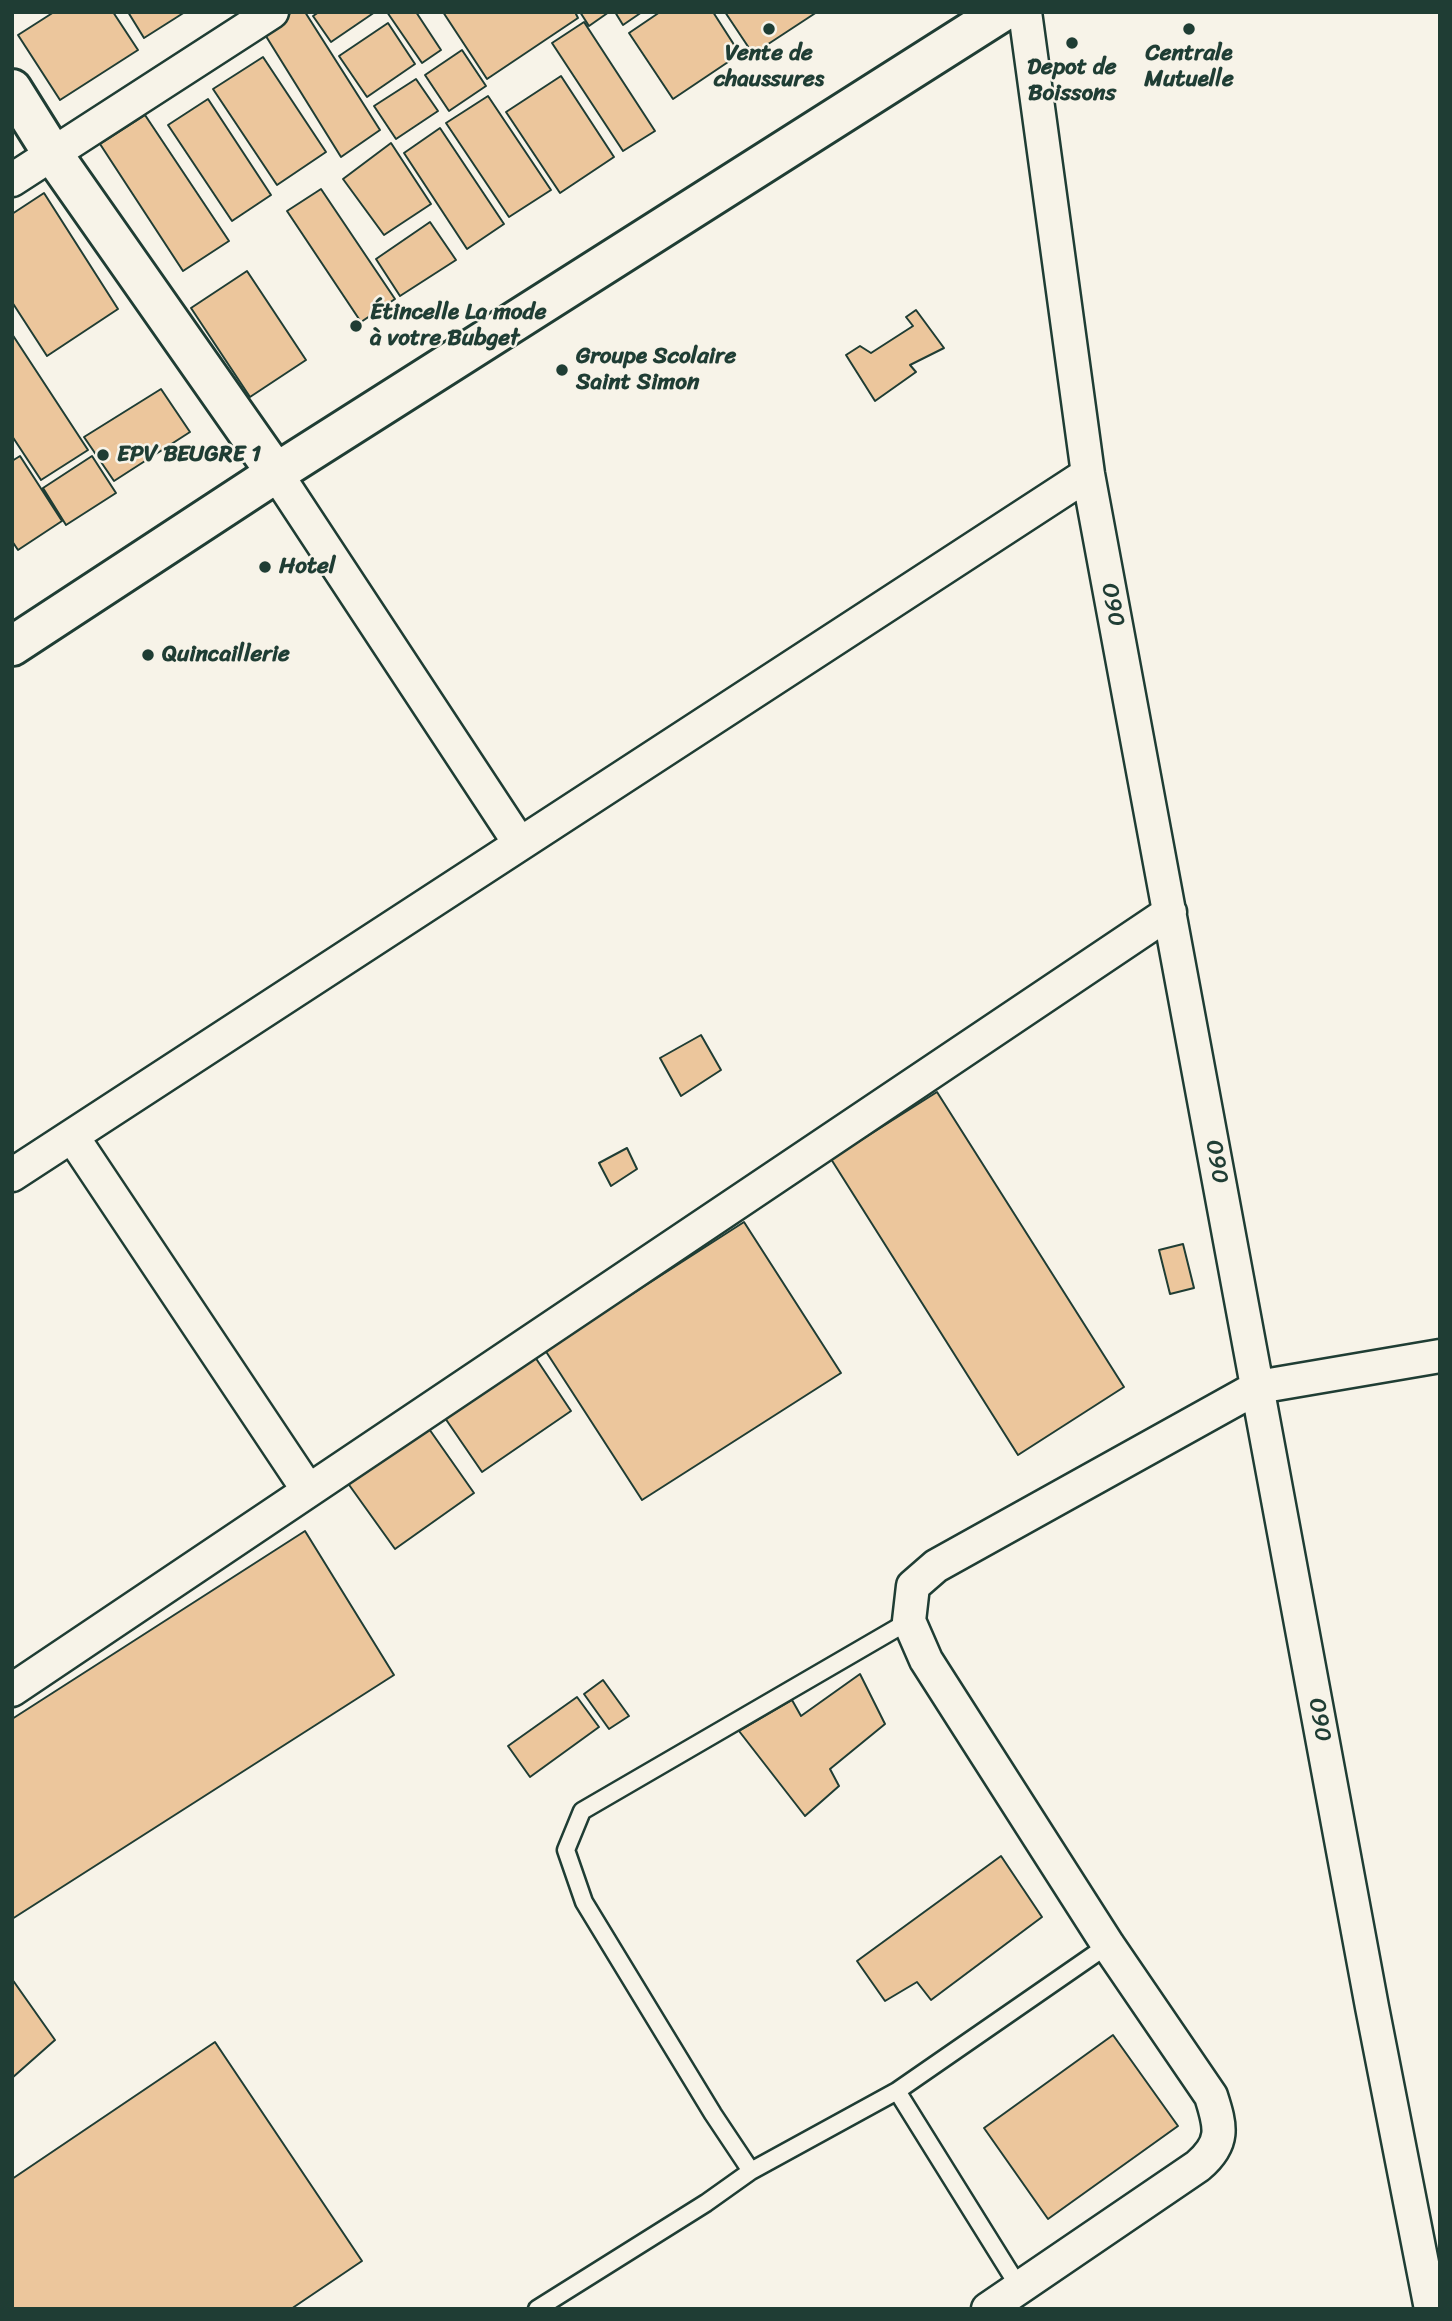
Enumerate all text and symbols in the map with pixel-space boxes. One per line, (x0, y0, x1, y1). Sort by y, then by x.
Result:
marker: Vente de chaussures (761, 21, 777, 37)
marker: Centrale Mutuelle (1181, 21, 1197, 37)
marker: Depot de Boissons (1064, 35, 1080, 51)
place label: Vente de chaussures (714, 40, 824, 94)
place label: Centrale Mutuelle (1144, 40, 1234, 94)
place label: Depot de Boissons (1027, 54, 1117, 108)
place label: Étincelle La mode à votre Bubget (370, 299, 546, 353)
marker: Étincelle La mode à votre Bubget (348, 318, 364, 334)
place label: Groupe Scolaire Saint Simon (576, 343, 736, 397)
marker: Groupe Scolaire Saint Simon (554, 362, 570, 378)
place label: EPV BEUGRE 1 (117, 441, 261, 469)
marker: EPV BEUGRE 1 (95, 447, 111, 463)
place label: Hotel (279, 553, 335, 581)
marker: Hotel (257, 559, 273, 575)
street label: O90 (1094, 581, 1130, 629)
place label: Quincaillerie (162, 641, 290, 669)
marker: Quincaillerie (140, 647, 156, 663)
street label: O90 (1199, 1138, 1233, 1186)
street label: O90 (1302, 1696, 1336, 1744)

